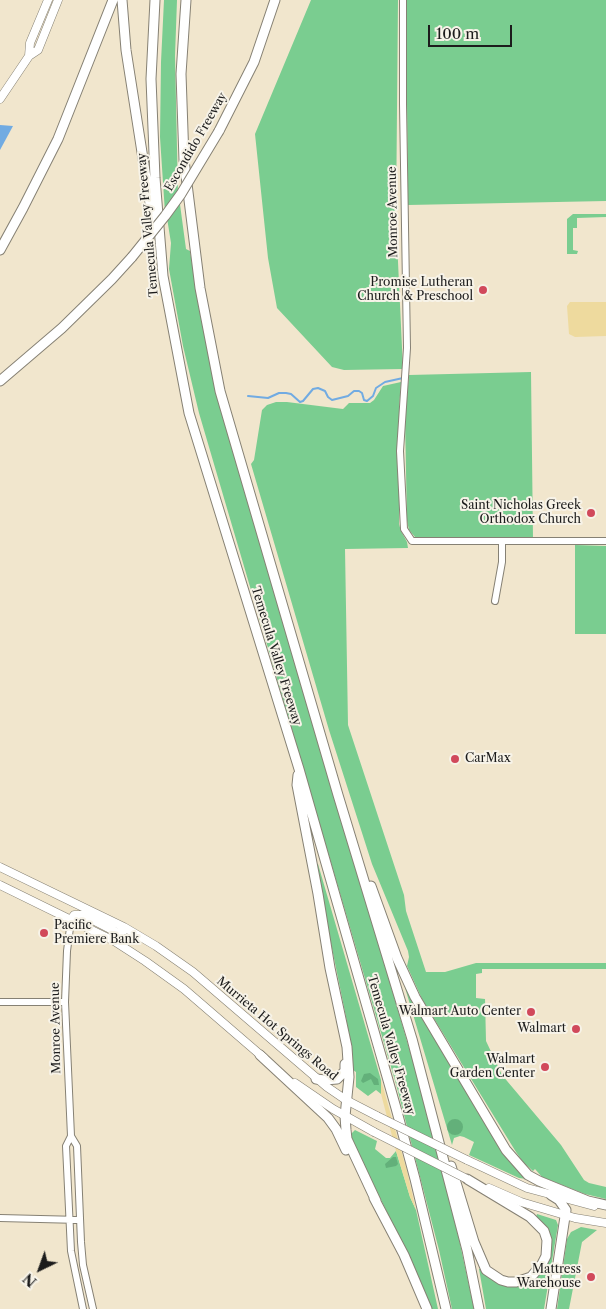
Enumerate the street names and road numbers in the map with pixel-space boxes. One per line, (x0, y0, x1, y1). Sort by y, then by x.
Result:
street label: Escondido Freeway (162, 90, 230, 194)
street label: Temecula Valley Freeway (135, 152, 161, 298)
street label: Monroe Avenue (385, 166, 401, 258)
street label: Temecula Valley Freeway (248, 585, 304, 727)
street label: Temecula Valley Freeway (364, 973, 418, 1117)
street label: Murrieta Hot Springs Road (214, 974, 340, 1084)
street label: Monroe Avenue (48, 982, 64, 1074)

